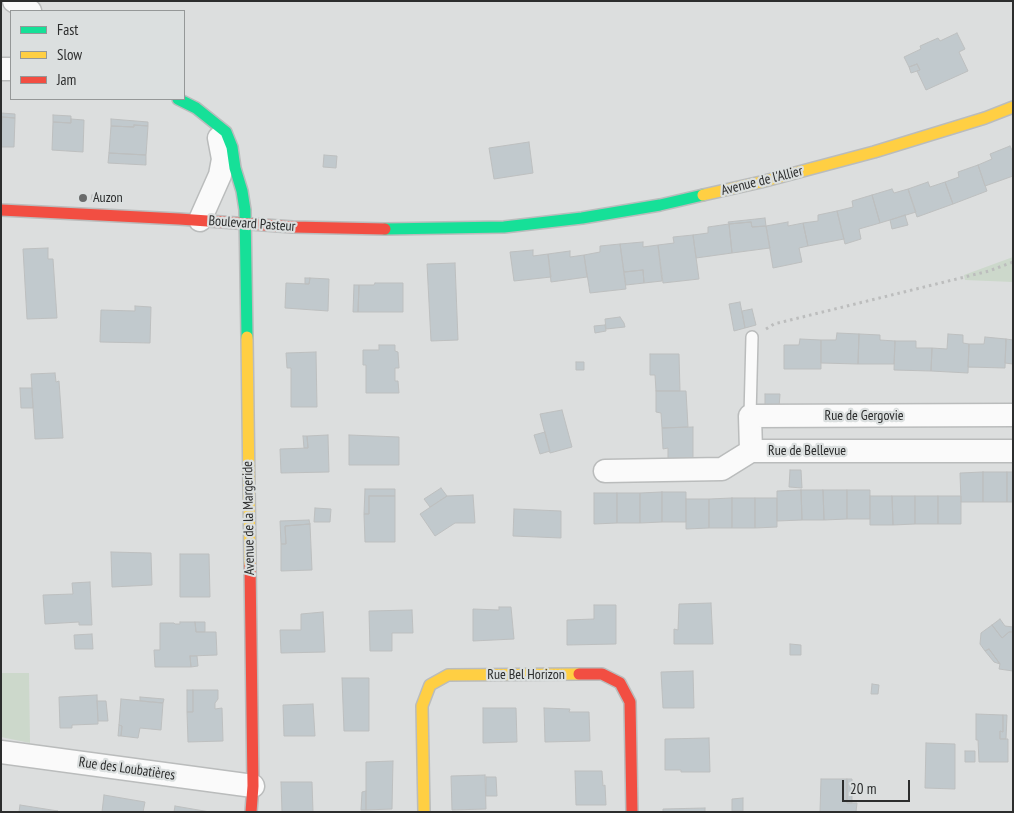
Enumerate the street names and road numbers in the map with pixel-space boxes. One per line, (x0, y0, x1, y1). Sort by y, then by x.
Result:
street label: Avenue de l'Allier (720, 163, 804, 199)
street label: Boulevard Pasteur (208, 213, 296, 235)
street label: Rue de Gergovie (824, 408, 904, 424)
street label: Rue de Bellevue (768, 443, 846, 459)
street label: Avenue de la Margeride (240, 461, 258, 575)
street label: Rue Bel Horizon (487, 667, 565, 683)
street label: Rue des Loubatières (78, 754, 176, 784)

